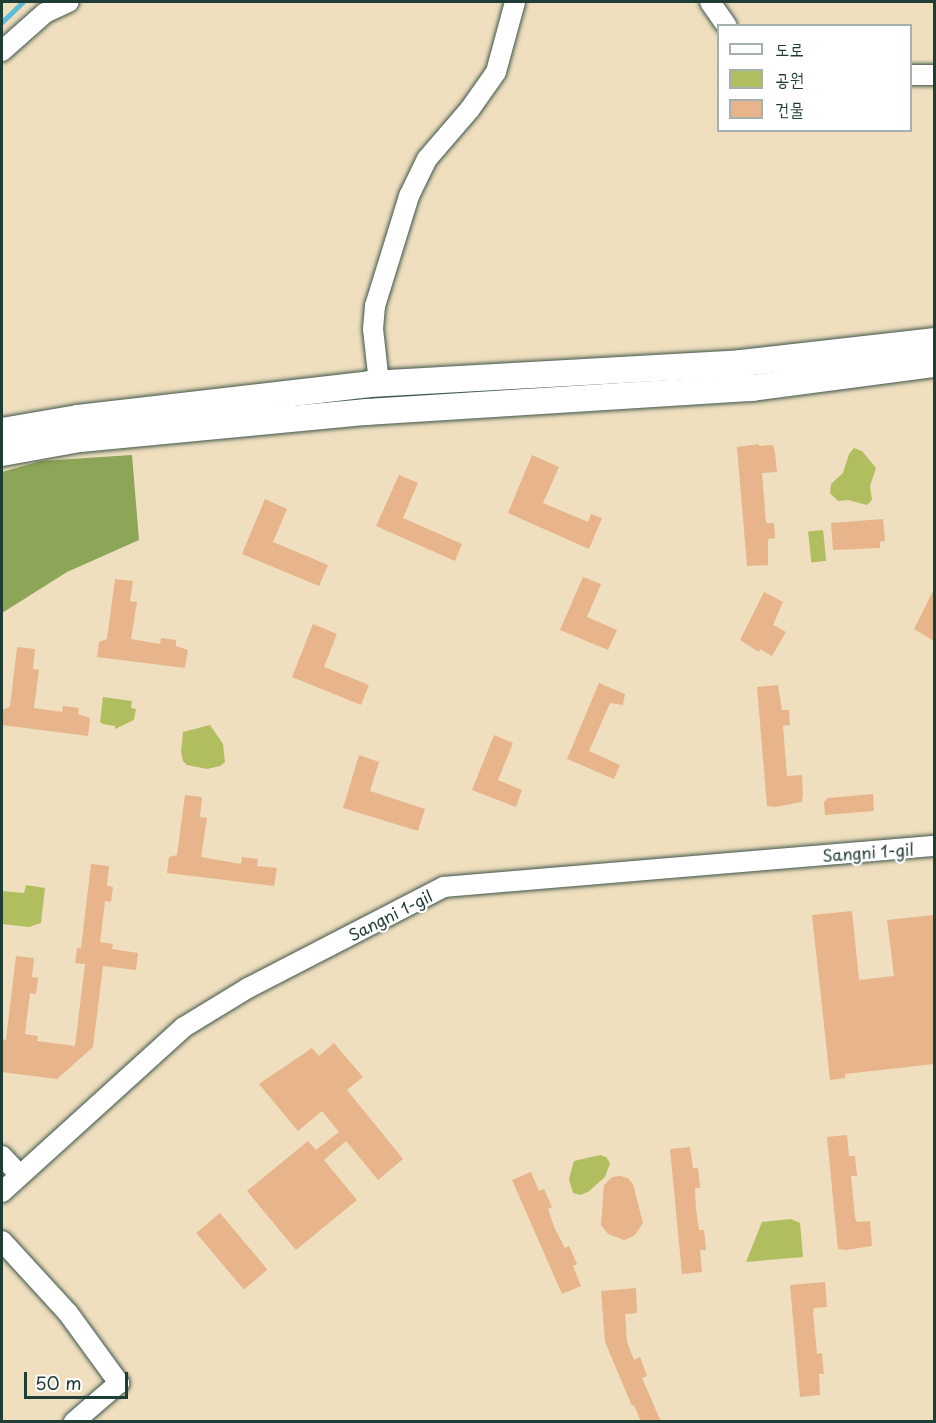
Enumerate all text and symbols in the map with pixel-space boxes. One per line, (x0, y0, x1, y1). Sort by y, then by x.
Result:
legend (717, 24, 912, 132)
text: 도로 (775, 35, 804, 62)
text: 공원 (775, 65, 804, 92)
text: 건물 (775, 95, 804, 122)
street label: Sangni 1-gil (822, 839, 914, 865)
street label: Sangni 1-gil (345, 886, 435, 944)
scale bar (27, 1360, 130, 1398)
text: 50 m (35, 1369, 82, 1396)

